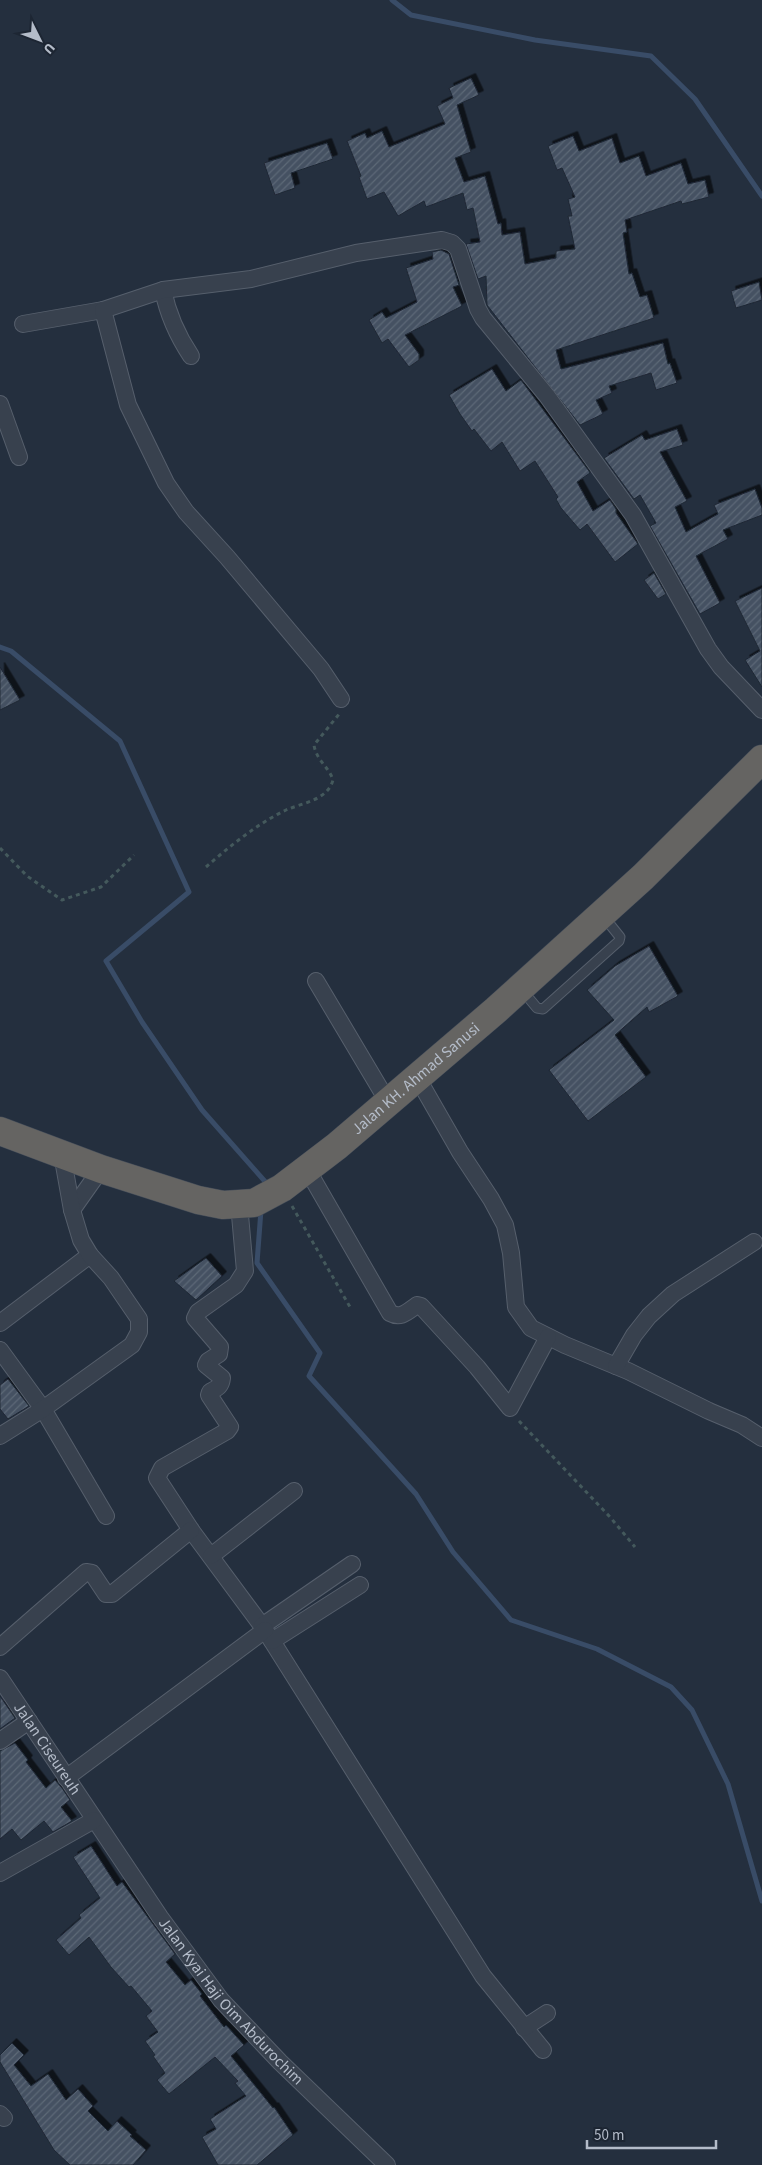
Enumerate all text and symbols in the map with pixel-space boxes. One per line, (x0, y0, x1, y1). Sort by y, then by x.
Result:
north arrow (15, 15, 65, 65)
text: U (38, 38, 59, 58)
street label: Jalan KH. Ahmad Sanusi (347, 1017, 485, 1140)
street label: Jalan Ciseureuh (8, 1698, 86, 1799)
street label: Jalan Kyai Haji Oim Abdurochim (153, 1913, 308, 2090)
scale bar (587, 2118, 716, 2150)
text: 50 m (594, 2125, 624, 2146)

